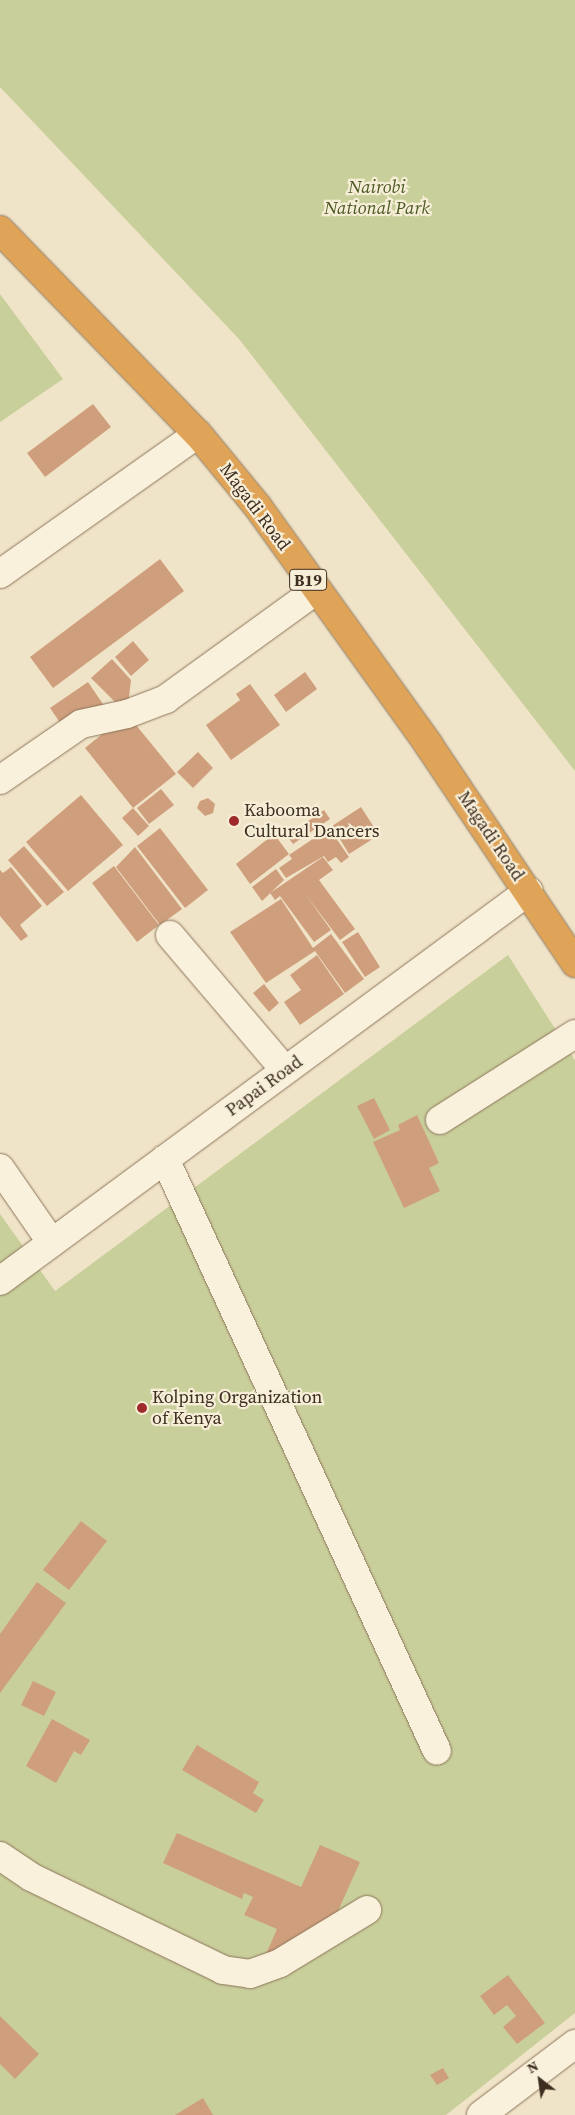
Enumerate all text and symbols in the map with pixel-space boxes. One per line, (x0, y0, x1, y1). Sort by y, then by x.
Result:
park label: Nairobi National Park (324, 177, 430, 220)
street label: Magadi Road (215, 459, 295, 555)
road number: B19 (288, 566, 328, 594)
street label: Magadi Road (453, 787, 529, 885)
place label: Kabooma Cultural Dancers (244, 800, 379, 842)
marker: Kabooma Cultural Dancers (228, 815, 240, 827)
street label: Papai Road (221, 1051, 307, 1121)
place label: Kolping Organization of Kenya (152, 1387, 322, 1430)
marker: Kolping Organization of Kenya (136, 1402, 148, 1414)
north arrow (515, 2055, 565, 2105)
text: N (523, 2056, 542, 2078)

